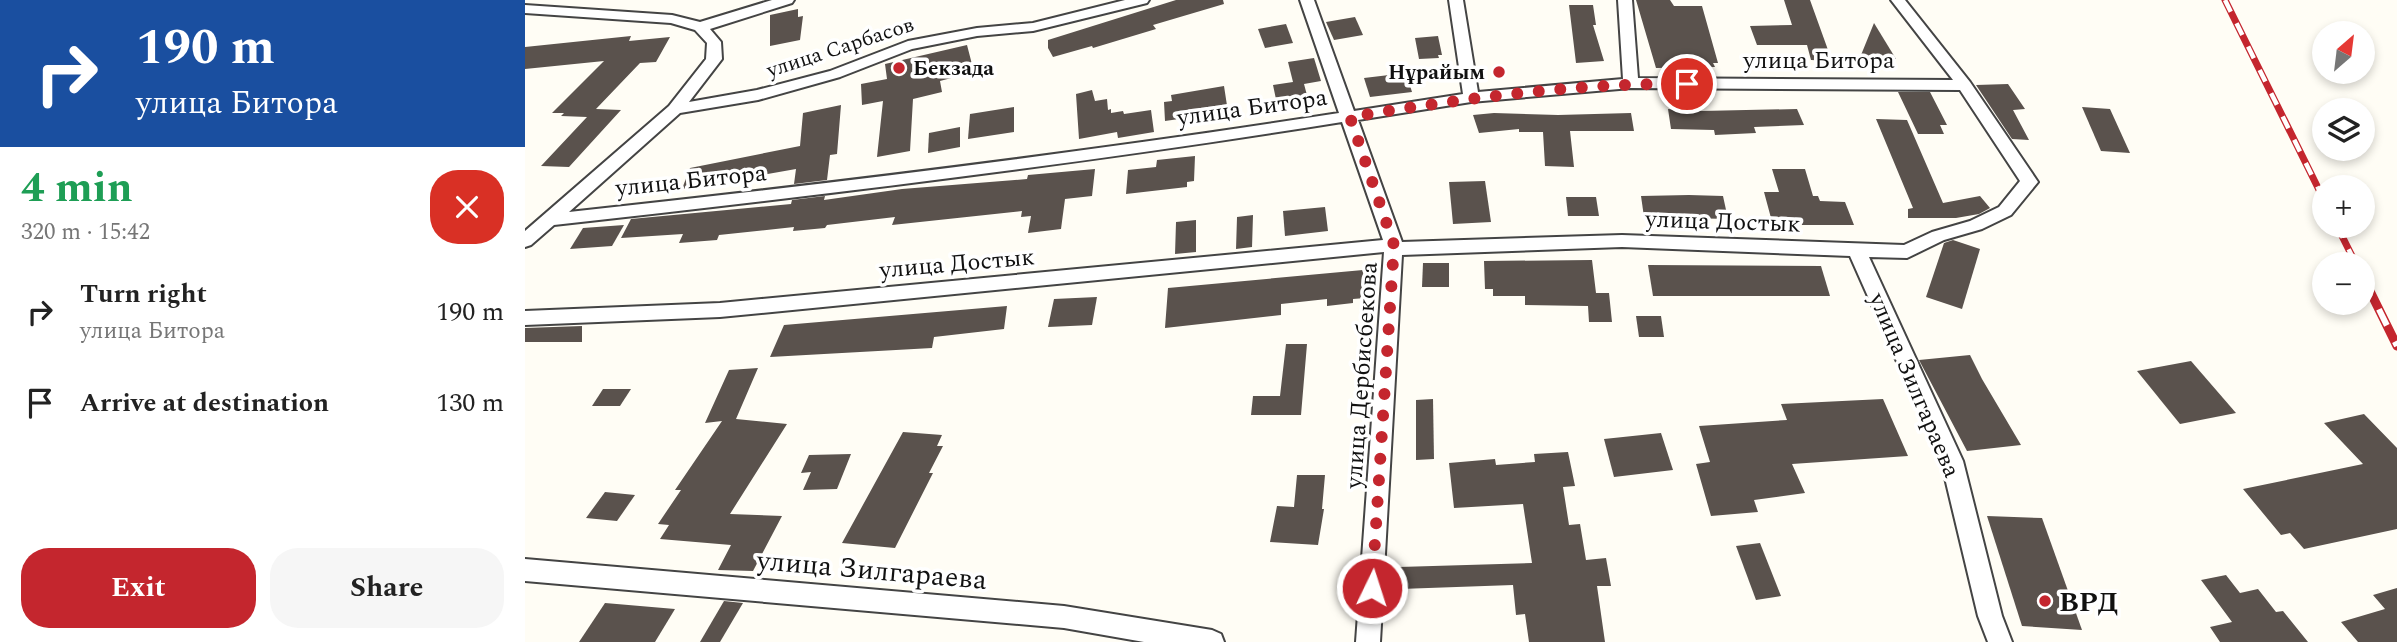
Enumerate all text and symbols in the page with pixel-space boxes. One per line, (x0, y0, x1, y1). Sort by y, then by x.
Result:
street label: улица Сарбасов (762, 9, 918, 87)
text: 190 m (136, 11, 275, 86)
north arrow (2312, 21, 2375, 84)
map controls (2312, 21, 2375, 315)
icon: right (21, 28, 112, 119)
street label: улица Битора (1742, 43, 1895, 79)
place label: Бекзада (913, 53, 994, 85)
pin (1657, 54, 1717, 114)
place label: Нұрайым (1388, 57, 1485, 89)
marker: Бекзада (891, 60, 907, 76)
marker: Нұрайым (1491, 64, 1507, 80)
icon: arrive (1668, 65, 1706, 103)
text: улица Битора (136, 79, 338, 128)
street label: улица Битора (1174, 80, 1330, 136)
button: layers (2312, 98, 2375, 161)
street label: улица Битора (613, 155, 769, 207)
text: 4 min (21, 157, 133, 220)
button: close (430, 170, 504, 244)
button: + (2312, 175, 2375, 238)
street label: улица Достык (1644, 201, 1801, 243)
text: 320 m · 15:42 (21, 215, 150, 250)
street label: улица Достык (877, 239, 1036, 289)
button: − (2312, 252, 2375, 315)
street label: улица Дербисбекова (1336, 260, 1388, 491)
text: Turn right (80, 274, 207, 314)
street label: улица Зилгараева (1858, 286, 1969, 484)
text: 190 m (436, 292, 504, 332)
icon: right (21, 293, 59, 331)
text: улица Битора (80, 314, 225, 349)
text: Arrive at destination (80, 383, 329, 423)
text: 130 m (436, 383, 504, 423)
icon: arrive (21, 384, 59, 422)
street label: улица Зилгараева (754, 539, 989, 602)
button: Exit (21, 548, 256, 628)
button: Share (270, 548, 504, 628)
position arrow (1335, 551, 1409, 625)
place label: ВРД (2059, 581, 2118, 624)
marker: ВРД (2037, 593, 2053, 609)

